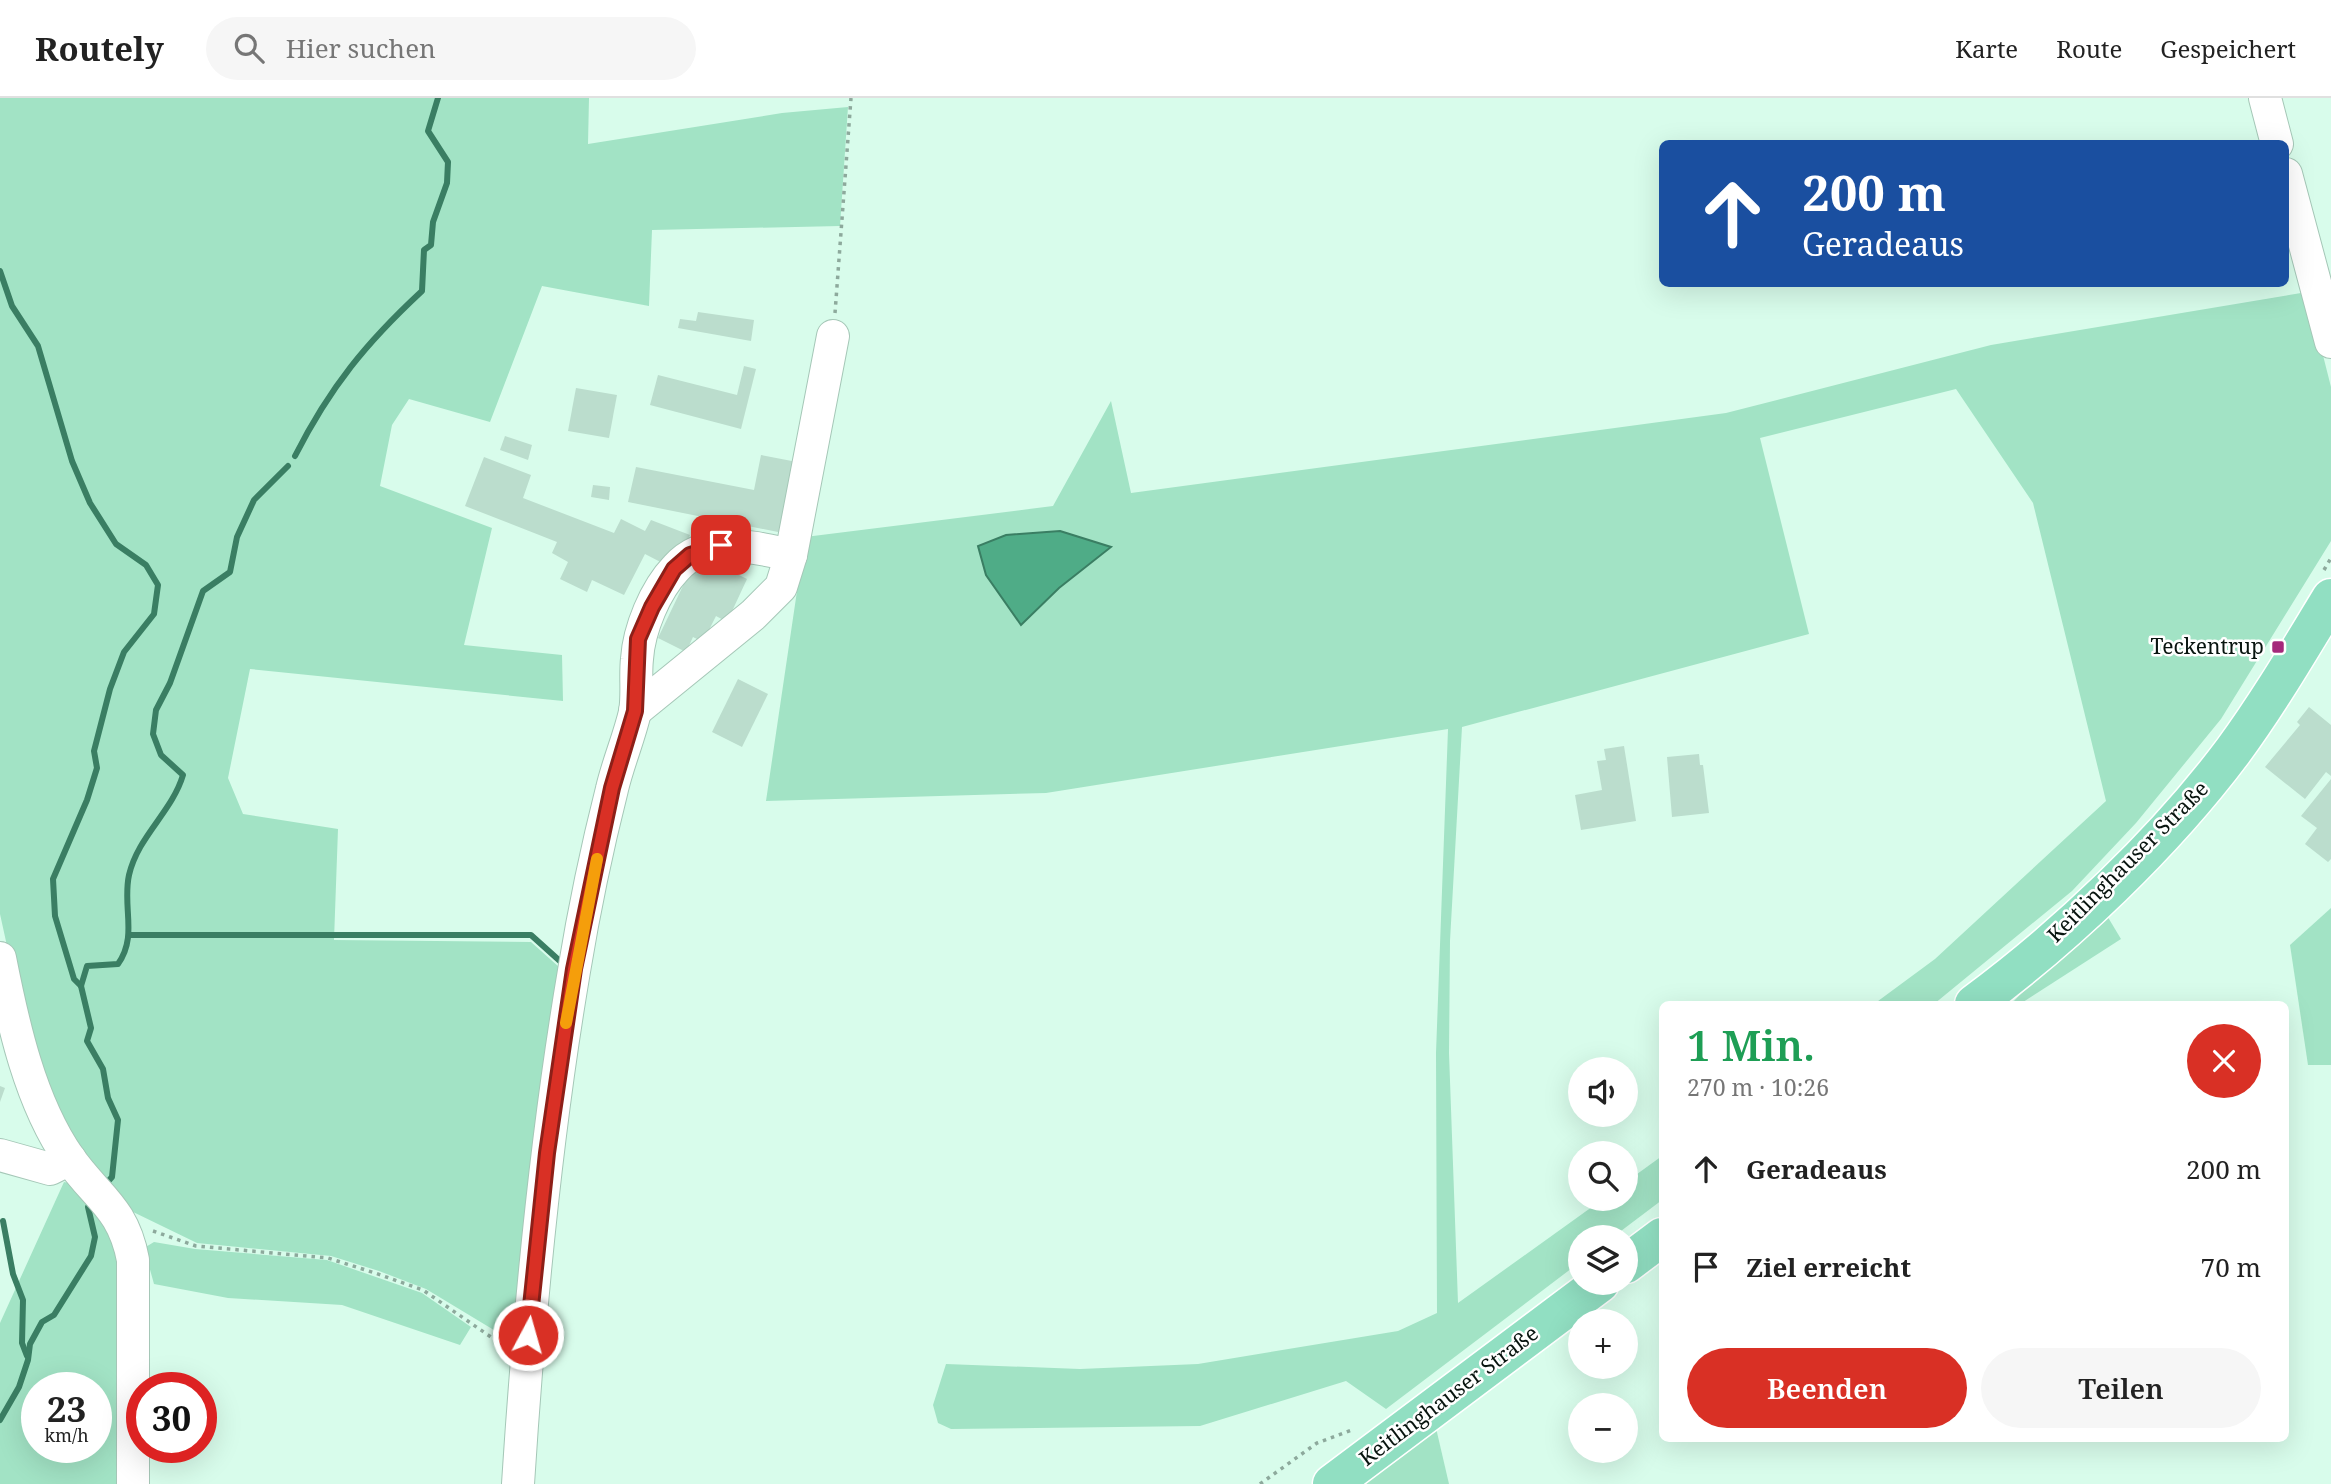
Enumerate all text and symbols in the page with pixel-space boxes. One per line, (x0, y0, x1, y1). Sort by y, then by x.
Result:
search box (206, 17, 696, 80)
text: Routely (35, 26, 164, 71)
icon: search (230, 29, 268, 67)
text: Hier suchen (286, 30, 436, 66)
text: Karte (1955, 32, 2018, 65)
text: Route (2056, 32, 2122, 65)
text: Gespeichert (2160, 32, 2296, 65)
text: 200 m (1802, 159, 1946, 225)
icon: ahead (1687, 168, 1778, 259)
text: Geradeaus (1802, 222, 1964, 265)
pin (691, 515, 751, 575)
icon: arrive (702, 526, 740, 564)
place label: Teckentrup (2150, 632, 2264, 660)
marker: Teckentrup (2270, 639, 2286, 655)
street label: Keitlinghauser Straße (2041, 775, 2214, 948)
text: 1 Min. (1687, 1016, 1815, 1073)
button: close (2187, 1024, 2261, 1098)
map controls (1568, 1057, 1638, 1463)
button: sound (1568, 1057, 1638, 1127)
text: 270 m · 10:26 (1687, 1071, 1829, 1103)
button: search (1568, 1141, 1638, 1211)
icon: ahead (1687, 1150, 1725, 1188)
text: Geradeaus (1746, 1151, 1887, 1187)
text: 200 m (2186, 1151, 2261, 1187)
button: layers (1568, 1225, 1638, 1295)
icon: arrive (1687, 1248, 1725, 1286)
text: Ziel erreicht (1746, 1249, 1911, 1285)
text: 70 m (2201, 1249, 2261, 1285)
position arrow (491, 1298, 565, 1372)
button: + (1568, 1309, 1638, 1379)
street label: Keitlinghauser Straße (1353, 1319, 1544, 1472)
button: Beenden (1687, 1348, 1967, 1428)
button: Teilen (1981, 1348, 2261, 1428)
speed limit sign: 30 (126, 1372, 217, 1463)
text: 23 (47, 1385, 86, 1432)
button: − (1568, 1393, 1638, 1463)
text: km/h (44, 1423, 89, 1447)

